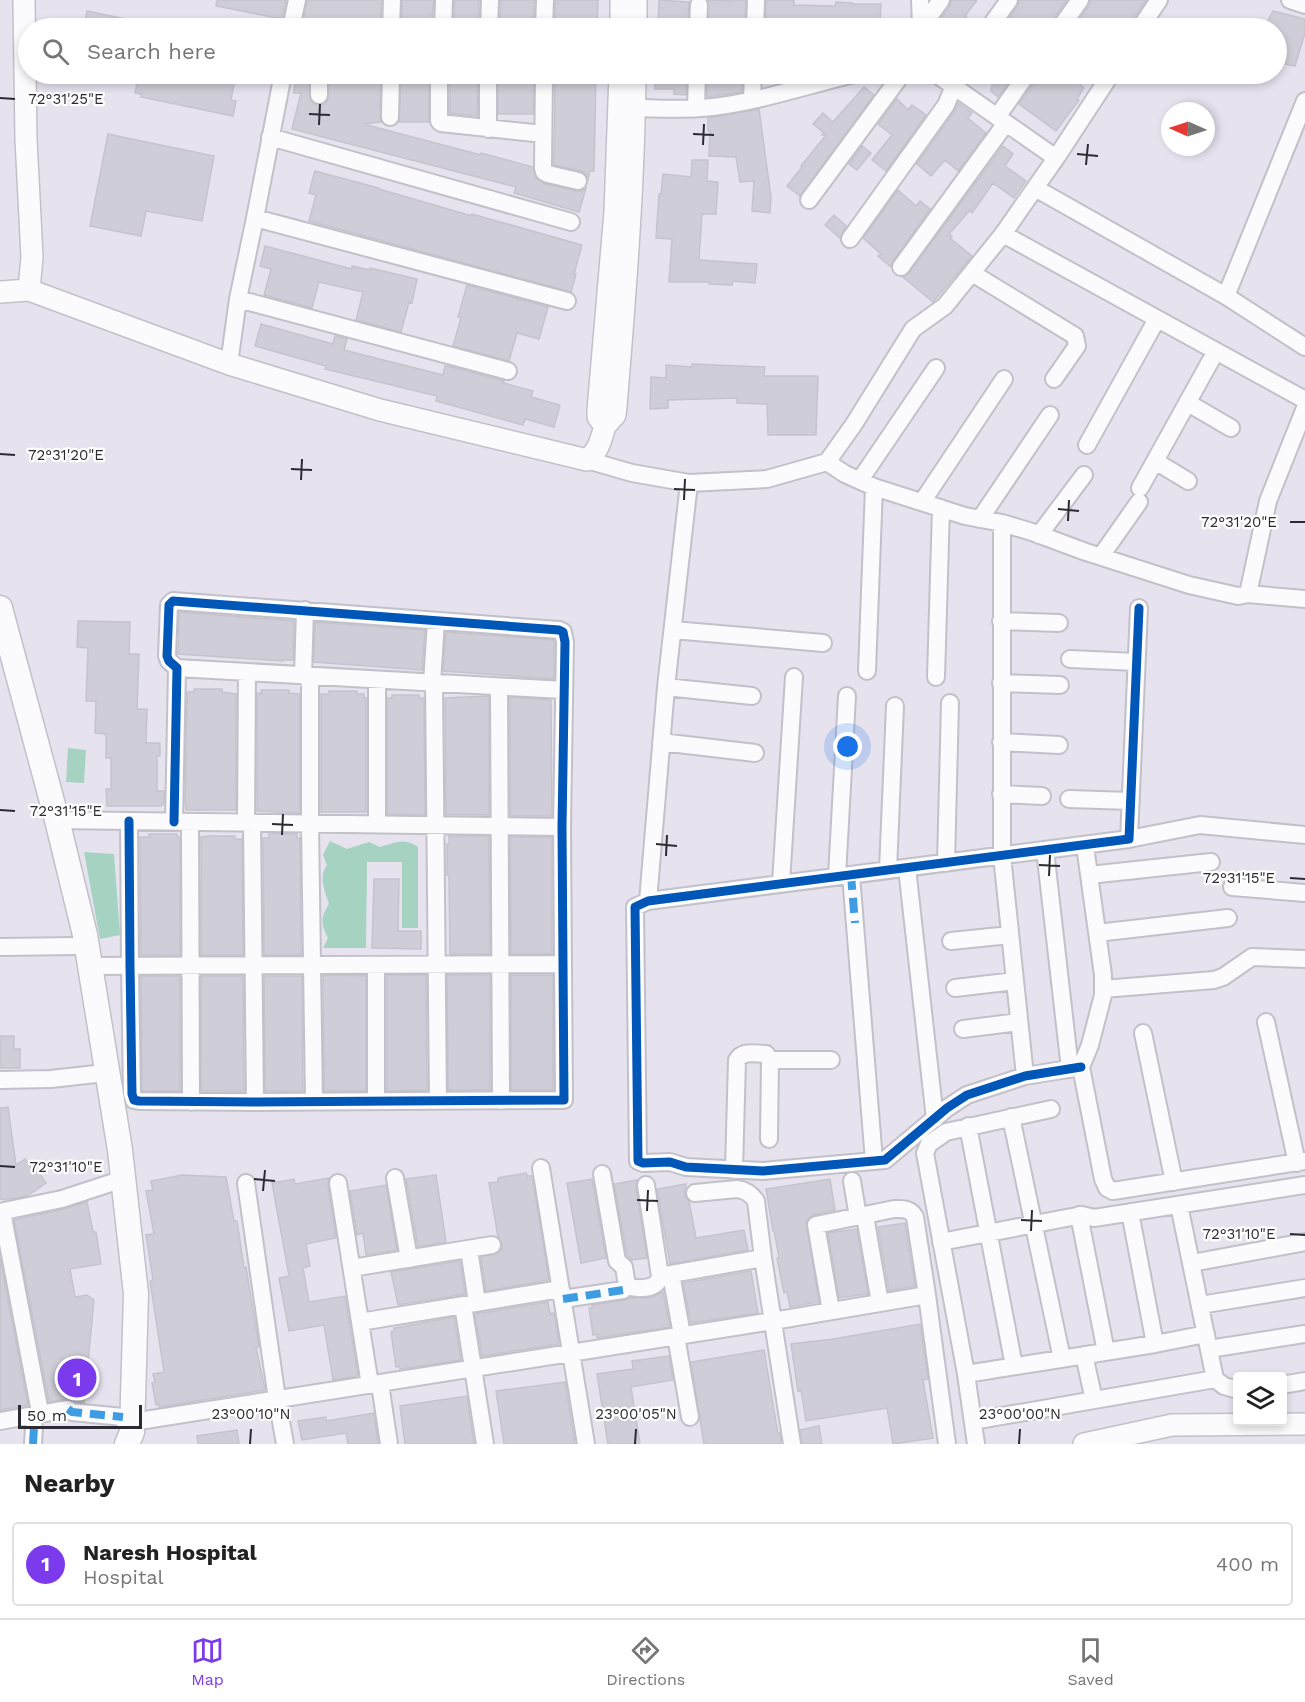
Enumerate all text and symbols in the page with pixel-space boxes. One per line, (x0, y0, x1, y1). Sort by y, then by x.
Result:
search box (18, 18, 1287, 84)
icon: search (39, 35, 72, 68)
text: Search here (87, 39, 216, 64)
text: 72°31'25"E (28, 90, 104, 108)
north arrow (1161, 102, 1215, 156)
text: 72°31'20"E (28, 446, 104, 464)
text: 72°31'20"E (1201, 513, 1277, 531)
your location (833, 732, 862, 761)
text: 72°31'15"E (30, 802, 102, 820)
text: 72°31'15"E (1203, 869, 1275, 887)
text: 72°31'10"E (30, 1158, 102, 1176)
text: 72°31'10"E (1203, 1225, 1275, 1243)
pin: 1 (58, 1356, 97, 1400)
map controls (1233, 1372, 1287, 1426)
button: layers (1233, 1372, 1287, 1426)
scale bar (18, 1402, 142, 1430)
text: 23°00'10"N (212, 1405, 290, 1423)
text: 23°00'05"N (595, 1405, 677, 1423)
text: 23°00'00"N (979, 1405, 1061, 1423)
text: 50 m (27, 1406, 67, 1425)
text: Nearby (24, 1468, 115, 1498)
text: Naresh Hospital (83, 1540, 257, 1565)
text: 1 (41, 1552, 50, 1576)
text: 400 m (1216, 1552, 1279, 1576)
text: Hospital (83, 1565, 164, 1589)
tab: Map (191, 1634, 224, 1689)
tab: Directions (606, 1634, 685, 1689)
tab: Saved (1067, 1634, 1114, 1689)

